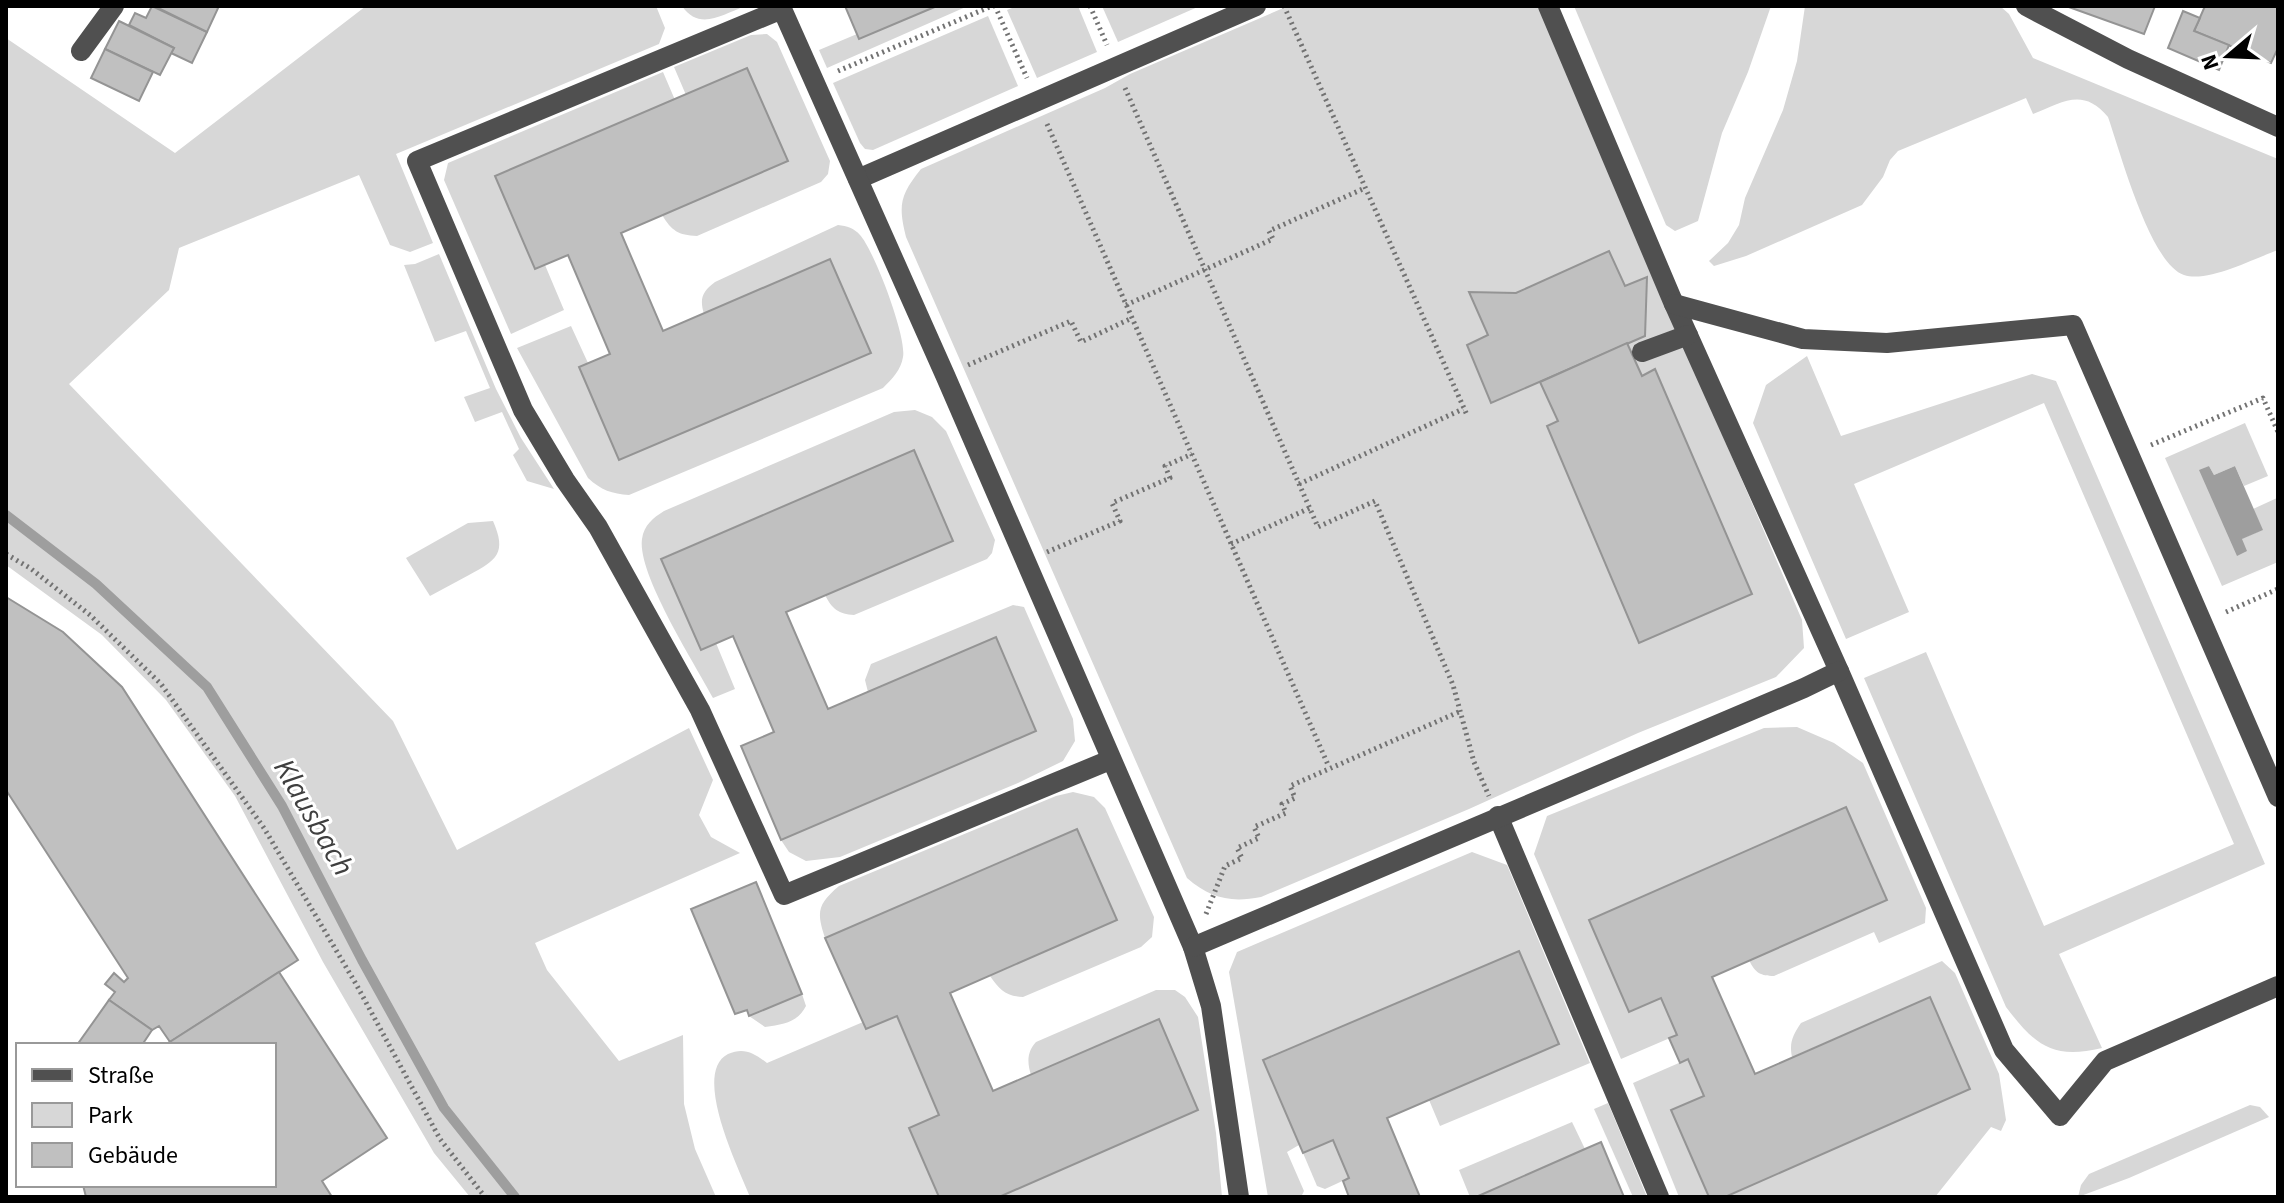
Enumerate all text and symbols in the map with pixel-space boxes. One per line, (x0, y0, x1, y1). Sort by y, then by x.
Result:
north arrow (2188, 16, 2268, 96)
text: N (2193, 50, 2228, 74)
water label: Klausbach (263, 751, 364, 884)
legend (16, 1043, 276, 1187)
text: Straße (88, 1058, 154, 1093)
text: Park (88, 1098, 133, 1133)
text: Gebäude (88, 1138, 178, 1173)

